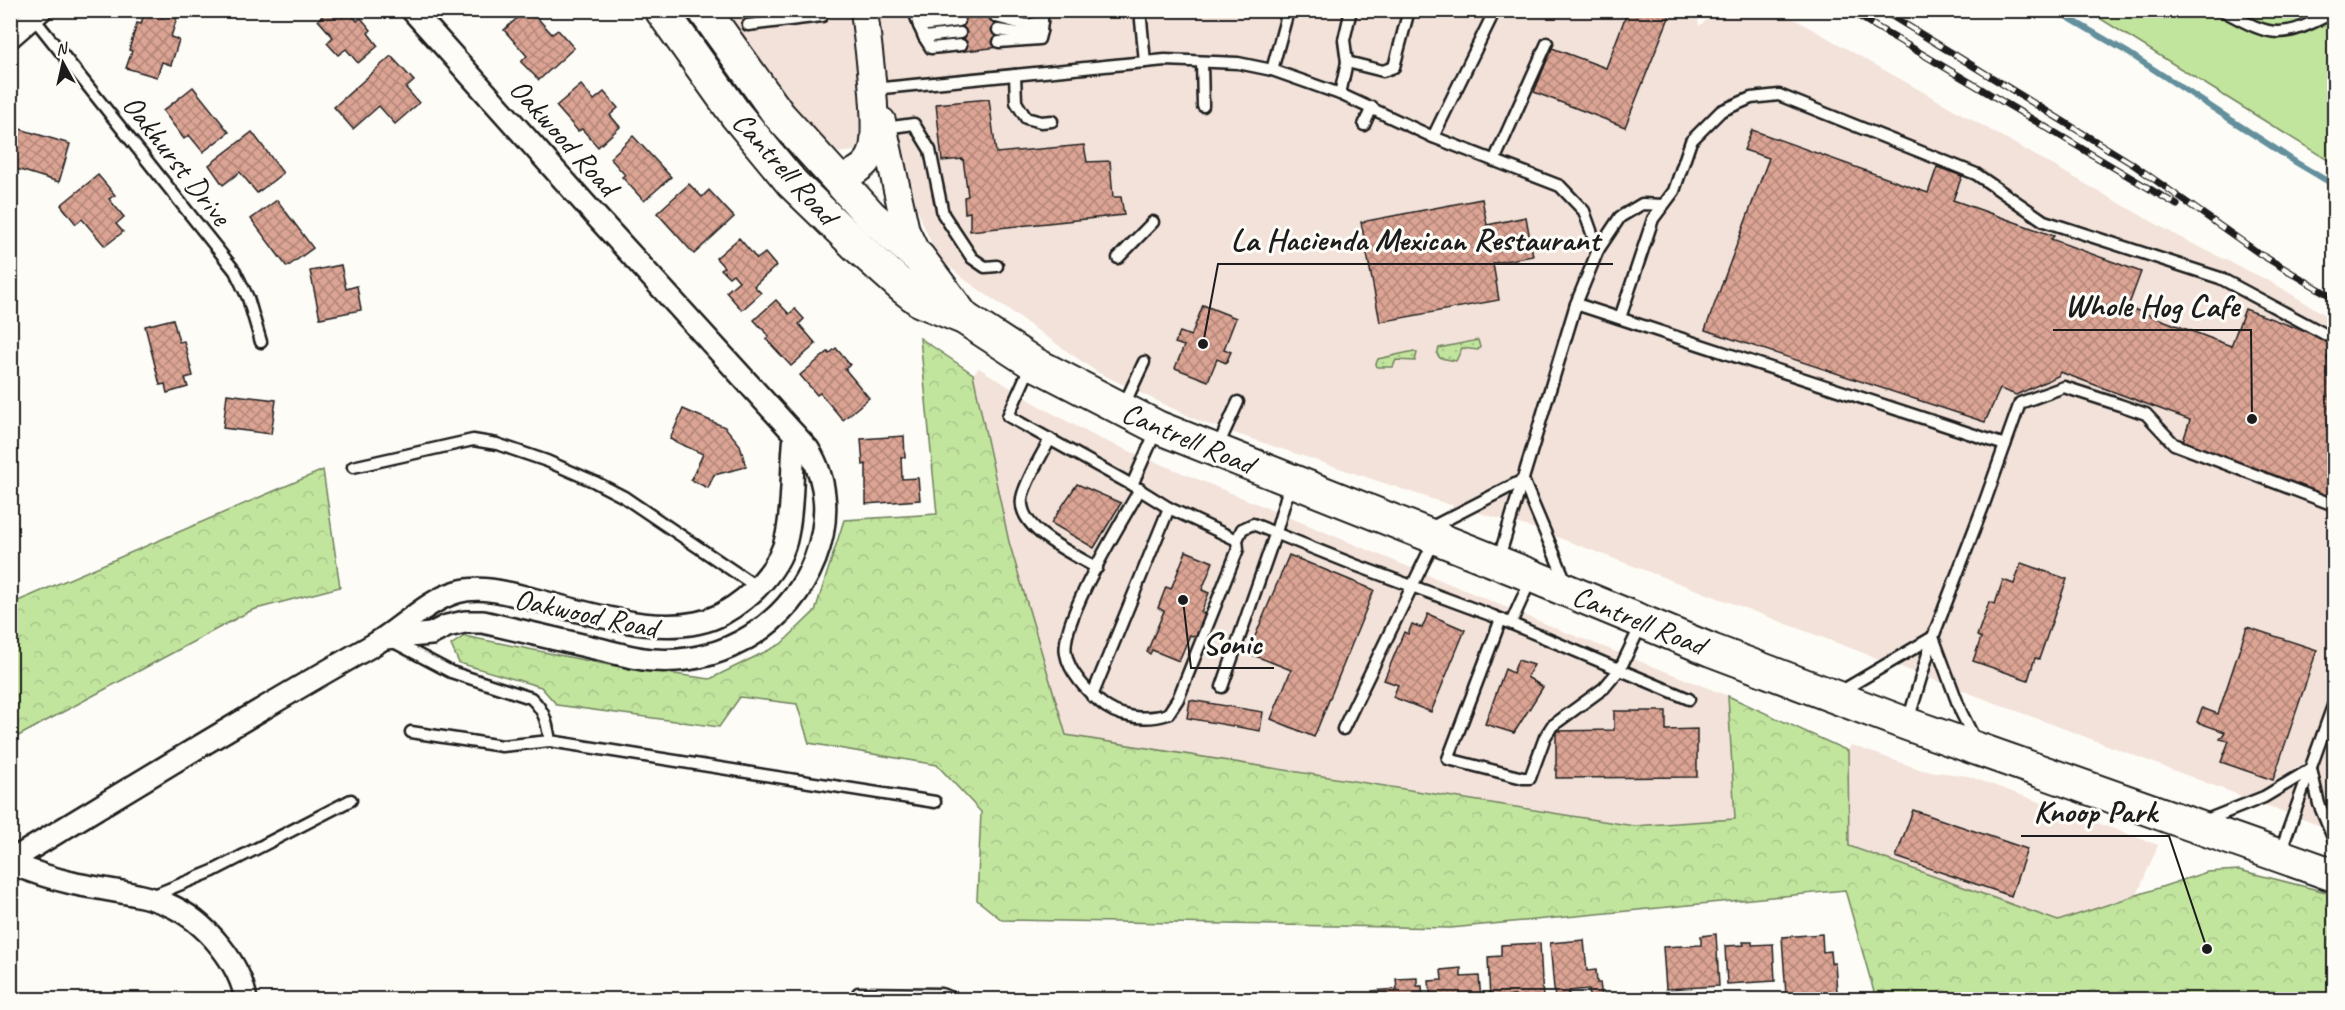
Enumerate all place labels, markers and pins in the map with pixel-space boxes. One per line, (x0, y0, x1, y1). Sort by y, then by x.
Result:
callout: La Hacienda Mexican Restaurant (1218, 214, 1613, 264)
callout: Whole Hog Cafe (2053, 280, 2251, 330)
callout: Sonic (1191, 618, 1274, 668)
callout: Knoop Park (2021, 786, 2169, 836)

